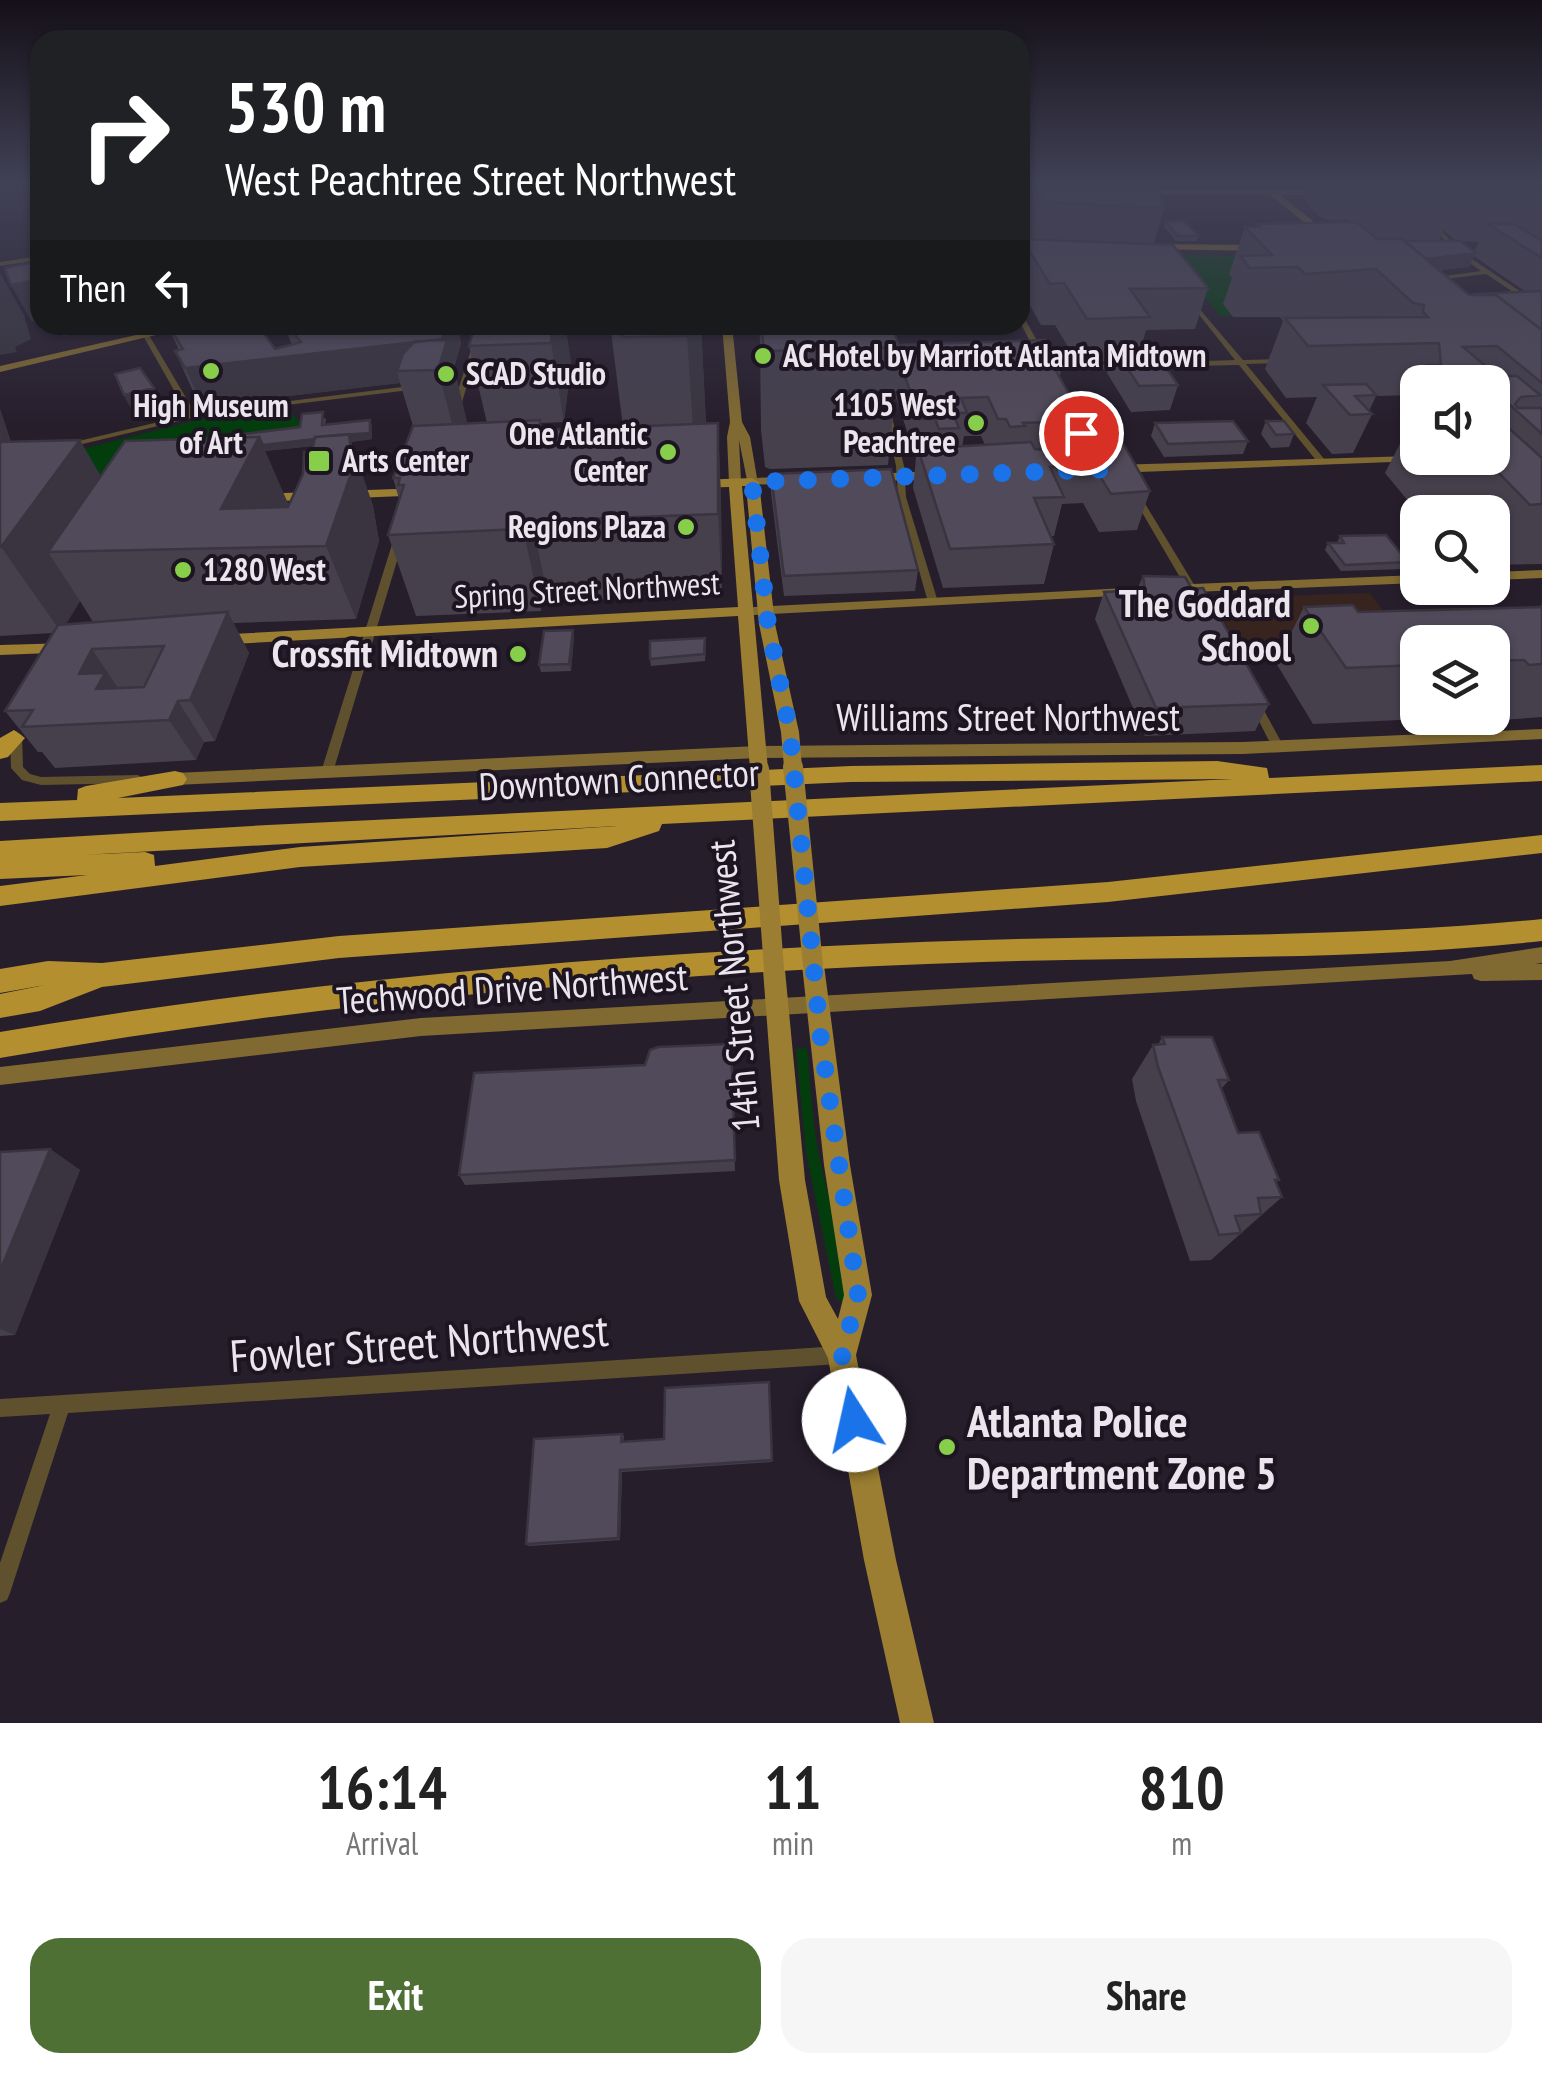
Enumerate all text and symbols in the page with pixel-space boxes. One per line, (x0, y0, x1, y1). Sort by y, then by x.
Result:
text: 530 m (225, 61, 386, 151)
icon: right (60, 70, 190, 200)
text: West Peachtree Street Northwest (225, 149, 736, 207)
icon: left (146, 260, 201, 315)
text: Then (60, 263, 126, 312)
place label: AC Hotel by Marriott Atlanta Midtown (782, 334, 1206, 376)
marker: AC Hotel by Marriott Atlanta Midtown (752, 345, 774, 367)
place label: SCAD Studio (466, 352, 606, 394)
marker: High Museum of Art (200, 360, 222, 382)
marker: SCAD Studio (435, 363, 457, 385)
map controls (1400, 365, 1510, 735)
button: sound (1400, 365, 1510, 475)
place label: 1105 West Peachtree (833, 383, 957, 462)
place label: High Museum of Art (133, 384, 289, 463)
pin (1039, 391, 1124, 476)
icon: arrive (1054, 406, 1109, 461)
place label: One Atlantic Center (509, 412, 649, 491)
marker: 1105 West Peachtree (965, 412, 987, 434)
place label: Arts Center (341, 439, 470, 481)
marker: One Atlantic Center (657, 441, 679, 463)
marker: Arts Center (306, 448, 332, 474)
button: search (1400, 495, 1510, 605)
place label: Regions Plaza (508, 505, 666, 547)
marker: Regions Plaza (675, 516, 697, 538)
place label: 1280 West (203, 548, 326, 590)
marker: 1280 West (172, 559, 194, 581)
street label: Spring Street Northwest (453, 561, 721, 617)
place label: The Goddard School (1119, 578, 1292, 671)
marker: The Goddard School (1300, 615, 1322, 637)
button: layers (1400, 625, 1510, 735)
place label: Crossfit Midtown (272, 628, 498, 677)
marker: Crossfit Midtown (507, 643, 529, 665)
street label: Williams Street Northwest (836, 692, 1180, 741)
street label: Downtown Connector (478, 747, 761, 810)
street label: 14th Street Northwest (695, 838, 770, 1134)
street label: Techwood Drive Northwest (335, 951, 690, 1024)
street label: Fowler Street Northwest (228, 1300, 611, 1384)
position arrow (802, 1368, 906, 1472)
place label: Atlanta Police Department Zone 5 (966, 1391, 1277, 1501)
marker: Atlanta Police Department Zone 5 (936, 1436, 958, 1458)
text: 16:14 (317, 1748, 447, 1826)
text: 11 (764, 1748, 822, 1826)
text: 810 (1139, 1748, 1225, 1826)
text: Arrival (346, 1822, 418, 1864)
text: min (772, 1822, 814, 1864)
text: m (1171, 1822, 1192, 1864)
button: Exit (30, 1938, 761, 2053)
button: Share (781, 1938, 1512, 2053)

